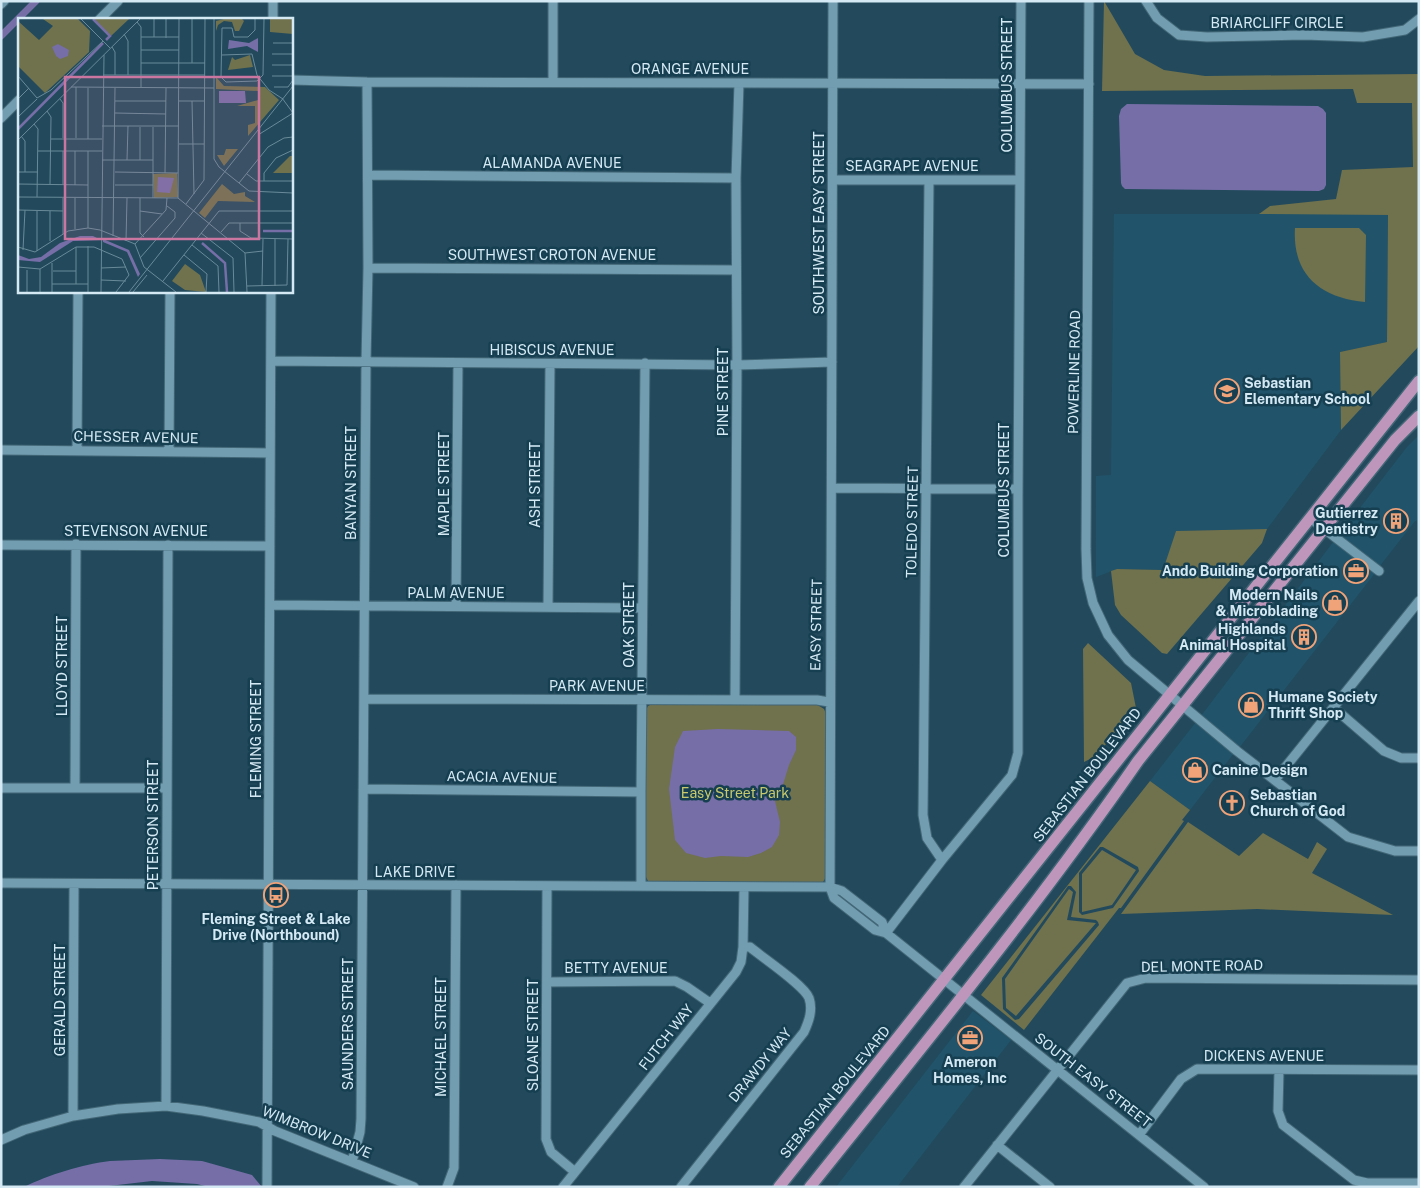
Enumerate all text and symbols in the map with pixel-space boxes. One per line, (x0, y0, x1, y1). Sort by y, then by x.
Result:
street label: BRIARCLIFF CIRCLE (1210, 15, 1344, 31)
inset map (18, 18, 292, 292)
street label: COLUMBUS STREET (999, 18, 1015, 152)
street label: ORANGE AVENUE (631, 61, 749, 77)
street label: SOUTHWEST EASY STREET (811, 131, 827, 315)
street label: ALAMANDA AVENUE (482, 155, 622, 171)
street label: SEAGRAPE AVENUE (845, 158, 979, 174)
street label: SOUTHWEST CROTON AVENUE (448, 247, 656, 263)
street label: POWERLINE ROAD (1065, 310, 1083, 434)
street label: HIBISCUS AVENUE (489, 342, 615, 358)
street label: PINE STREET (715, 348, 731, 436)
place label: Sebastian Elementary School (1244, 375, 1371, 407)
school or university icon: Sebastian Elementary School (1214, 378, 1240, 404)
street label: COLUMBUS STREET (996, 423, 1012, 557)
street label: BANYAN STREET (343, 426, 359, 540)
street label: CHESSER AVENUE (73, 428, 199, 446)
street label: MAPLE STREET (436, 432, 452, 536)
street label: ASH STREET (527, 442, 543, 528)
street label: TOLEDO STREET (903, 466, 921, 578)
place label: Gutierrez Dentistry (1315, 505, 1378, 537)
building icon: Gutierrez Dentistry (1383, 508, 1409, 534)
street label: STEVENSON AVENUE (64, 523, 208, 539)
office icon: Ando Building Corporation (1343, 558, 1369, 584)
place label: Ando Building Corporation (1162, 563, 1338, 579)
street label: EASY STREET (807, 579, 825, 671)
street label: OAK STREET (621, 582, 637, 668)
street label: PALM AVENUE (407, 585, 505, 601)
place label: Modern Nails & Microblading (1215, 587, 1318, 619)
shop icon: Modern Nails & Microblading (1322, 590, 1348, 616)
street label: LLOYD STREET (54, 616, 70, 716)
place label: Highlands Animal Hospital (1179, 621, 1286, 653)
building icon: Highlands Animal Hospital (1291, 624, 1317, 650)
street label: PARK AVENUE (549, 678, 645, 694)
street label: FLEMING STREET (248, 680, 264, 798)
place label: Humane Society Thrift Shop (1268, 689, 1378, 721)
shop icon: Humane Society Thrift Shop (1238, 692, 1264, 718)
street label: SEBASTIAN BOULEVARD (1030, 705, 1144, 845)
shop icon: Canine Design (1182, 757, 1208, 783)
street label: PETERSON STREET (145, 760, 161, 890)
place label: Canine Design (1212, 762, 1308, 778)
street label: ACACIA AVENUE (446, 768, 558, 786)
park label: Easy Street Park (681, 785, 789, 801)
place label: Sebastian Church of God (1250, 787, 1345, 819)
church icon: Sebastian Church of God (1219, 790, 1245, 816)
street label: LAKE DRIVE (374, 864, 456, 880)
bus stop icon: Fleming Street & Lake Drive (Northbound) (263, 882, 289, 908)
place label: Fleming Street & Lake Drive (Northbound) (201, 911, 351, 943)
street label: GERALD STREET (52, 944, 68, 1056)
street label: DEL MONTE ROAD (1141, 957, 1263, 975)
street label: SAUNDERS STREET (340, 958, 356, 1090)
street label: BETTY AVENUE (564, 960, 668, 976)
street label: MICHAEL STREET (433, 977, 449, 1097)
street label: SLOANE STREET (525, 979, 541, 1091)
street label: FUTCH WAY (635, 1001, 697, 1073)
street label: SEBASTIAN BOULEVARD (777, 1023, 893, 1161)
street label: DRAWDY WAY (725, 1024, 795, 1105)
office icon: Ameron Homes, Inc (957, 1025, 983, 1051)
street label: SOUTH EASY STREET (1032, 1030, 1154, 1130)
street label: DICKENS AVENUE (1204, 1048, 1324, 1064)
place label: Ameron Homes, Inc (933, 1054, 1007, 1086)
street label: WIMBROW DRIVE (260, 1103, 374, 1161)

